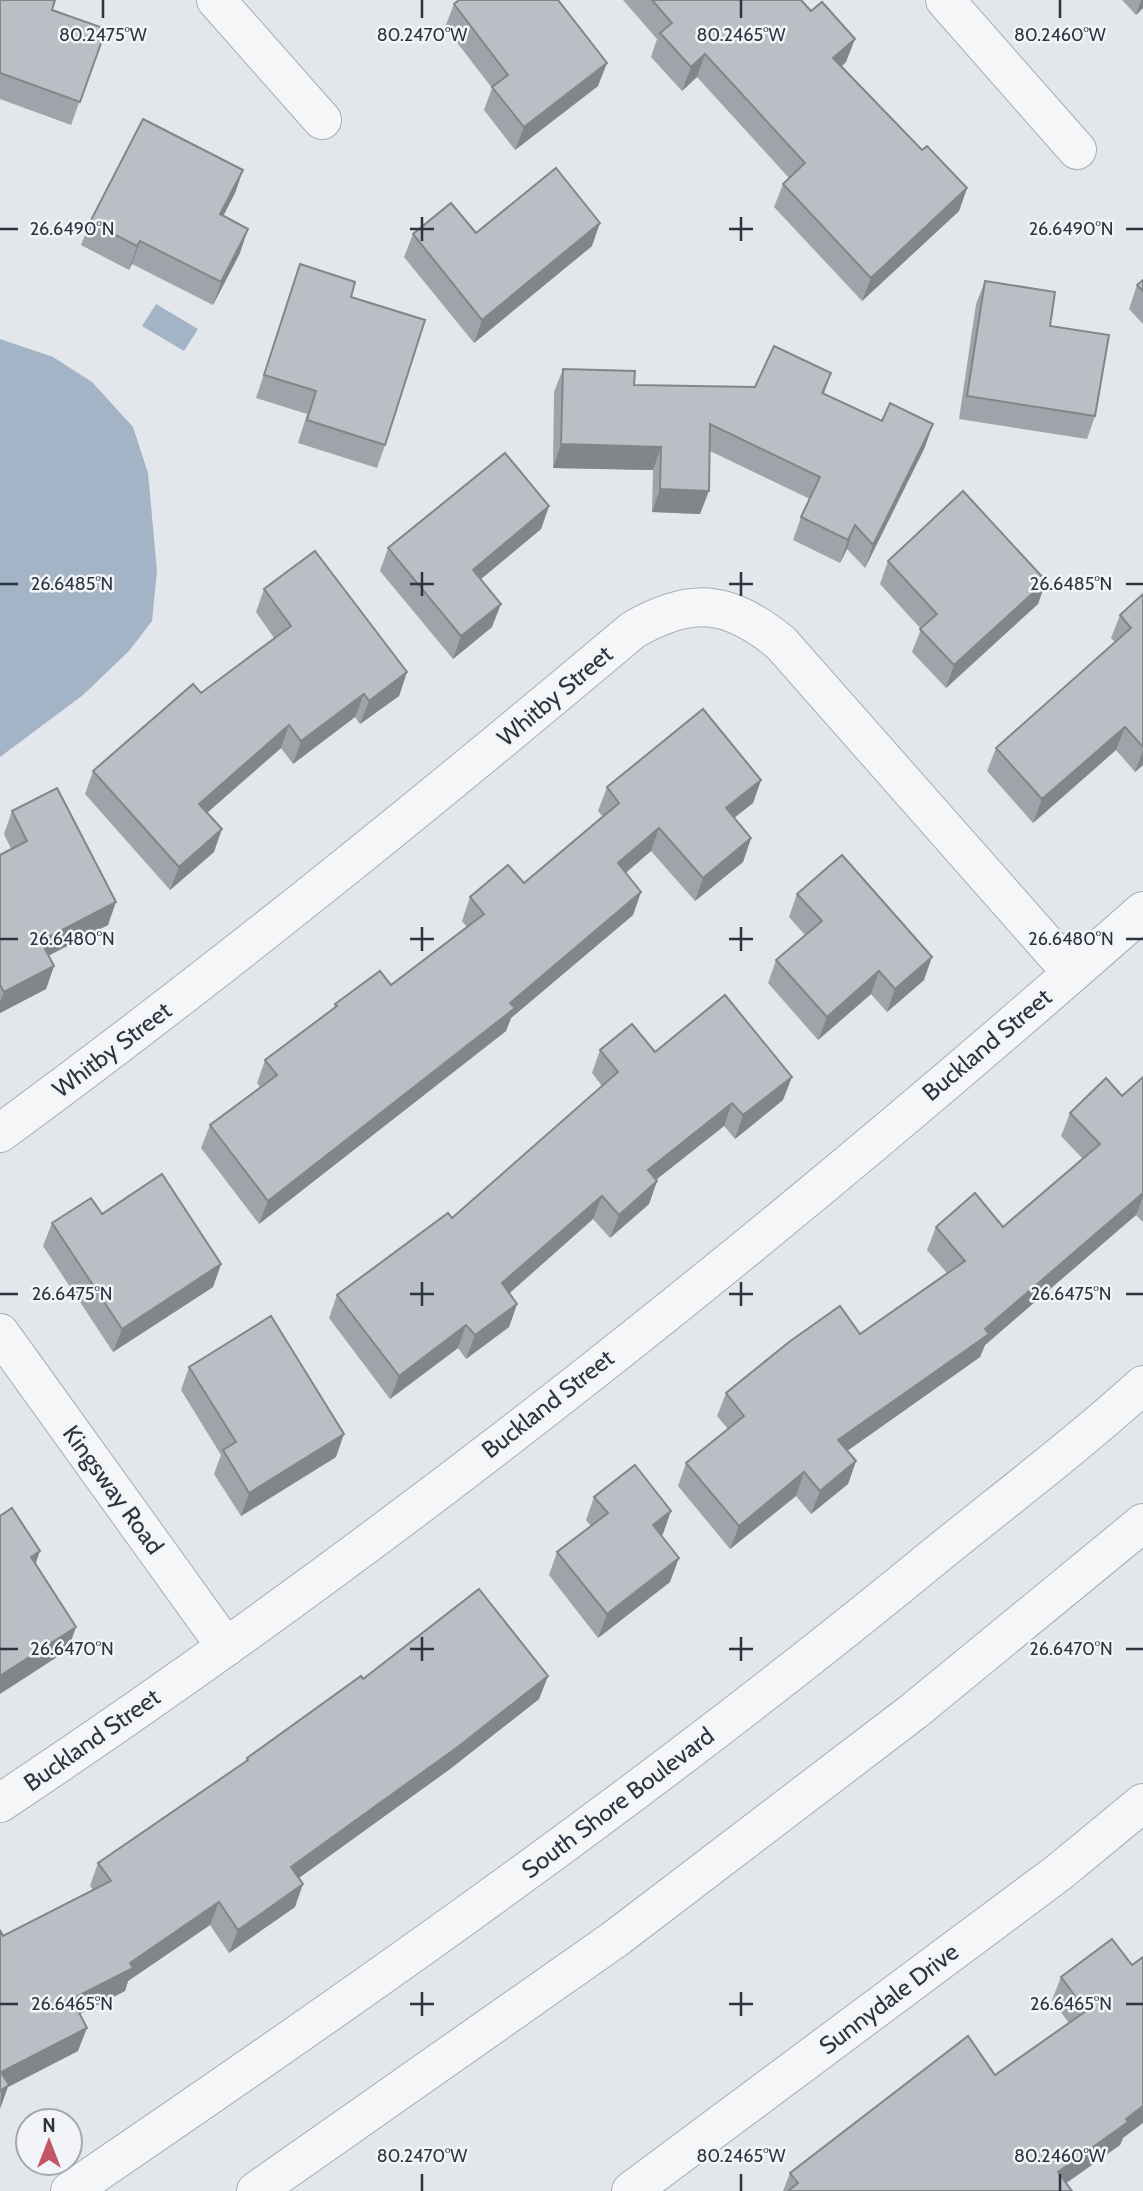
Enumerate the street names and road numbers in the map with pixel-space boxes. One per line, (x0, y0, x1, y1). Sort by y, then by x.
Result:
street label: Whitby Street (491, 639, 618, 752)
street label: Buckland Street (916, 982, 1057, 1107)
street label: Whitby Street (47, 996, 177, 1104)
street label: Buckland Street (476, 1343, 619, 1464)
street label: Kingsway Road (57, 1420, 170, 1560)
street label: Buckland Street (18, 1682, 165, 1797)
street label: South Shore Boulevard (516, 1721, 719, 1884)
street label: Sunnydale Drive (813, 1937, 964, 2060)

